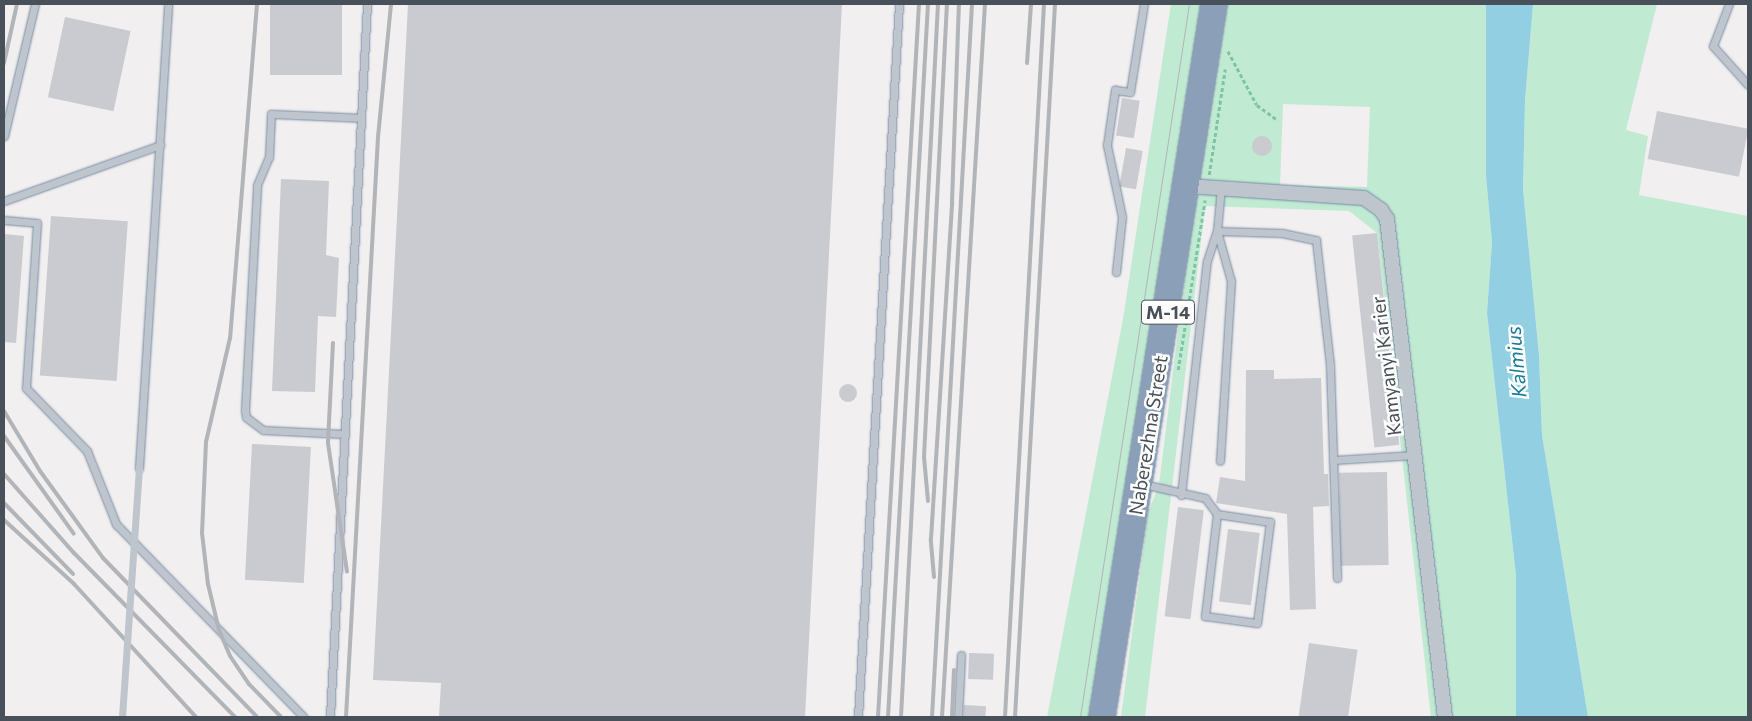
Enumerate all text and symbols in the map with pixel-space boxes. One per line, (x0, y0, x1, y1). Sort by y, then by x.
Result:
street label: Kamyanyi Karier (1366, 295, 1406, 437)
road number: М-14 (1140, 296, 1196, 328)
water label: Kalmius (1501, 325, 1531, 399)
street label: Naberezhna Street (1124, 354, 1172, 516)

